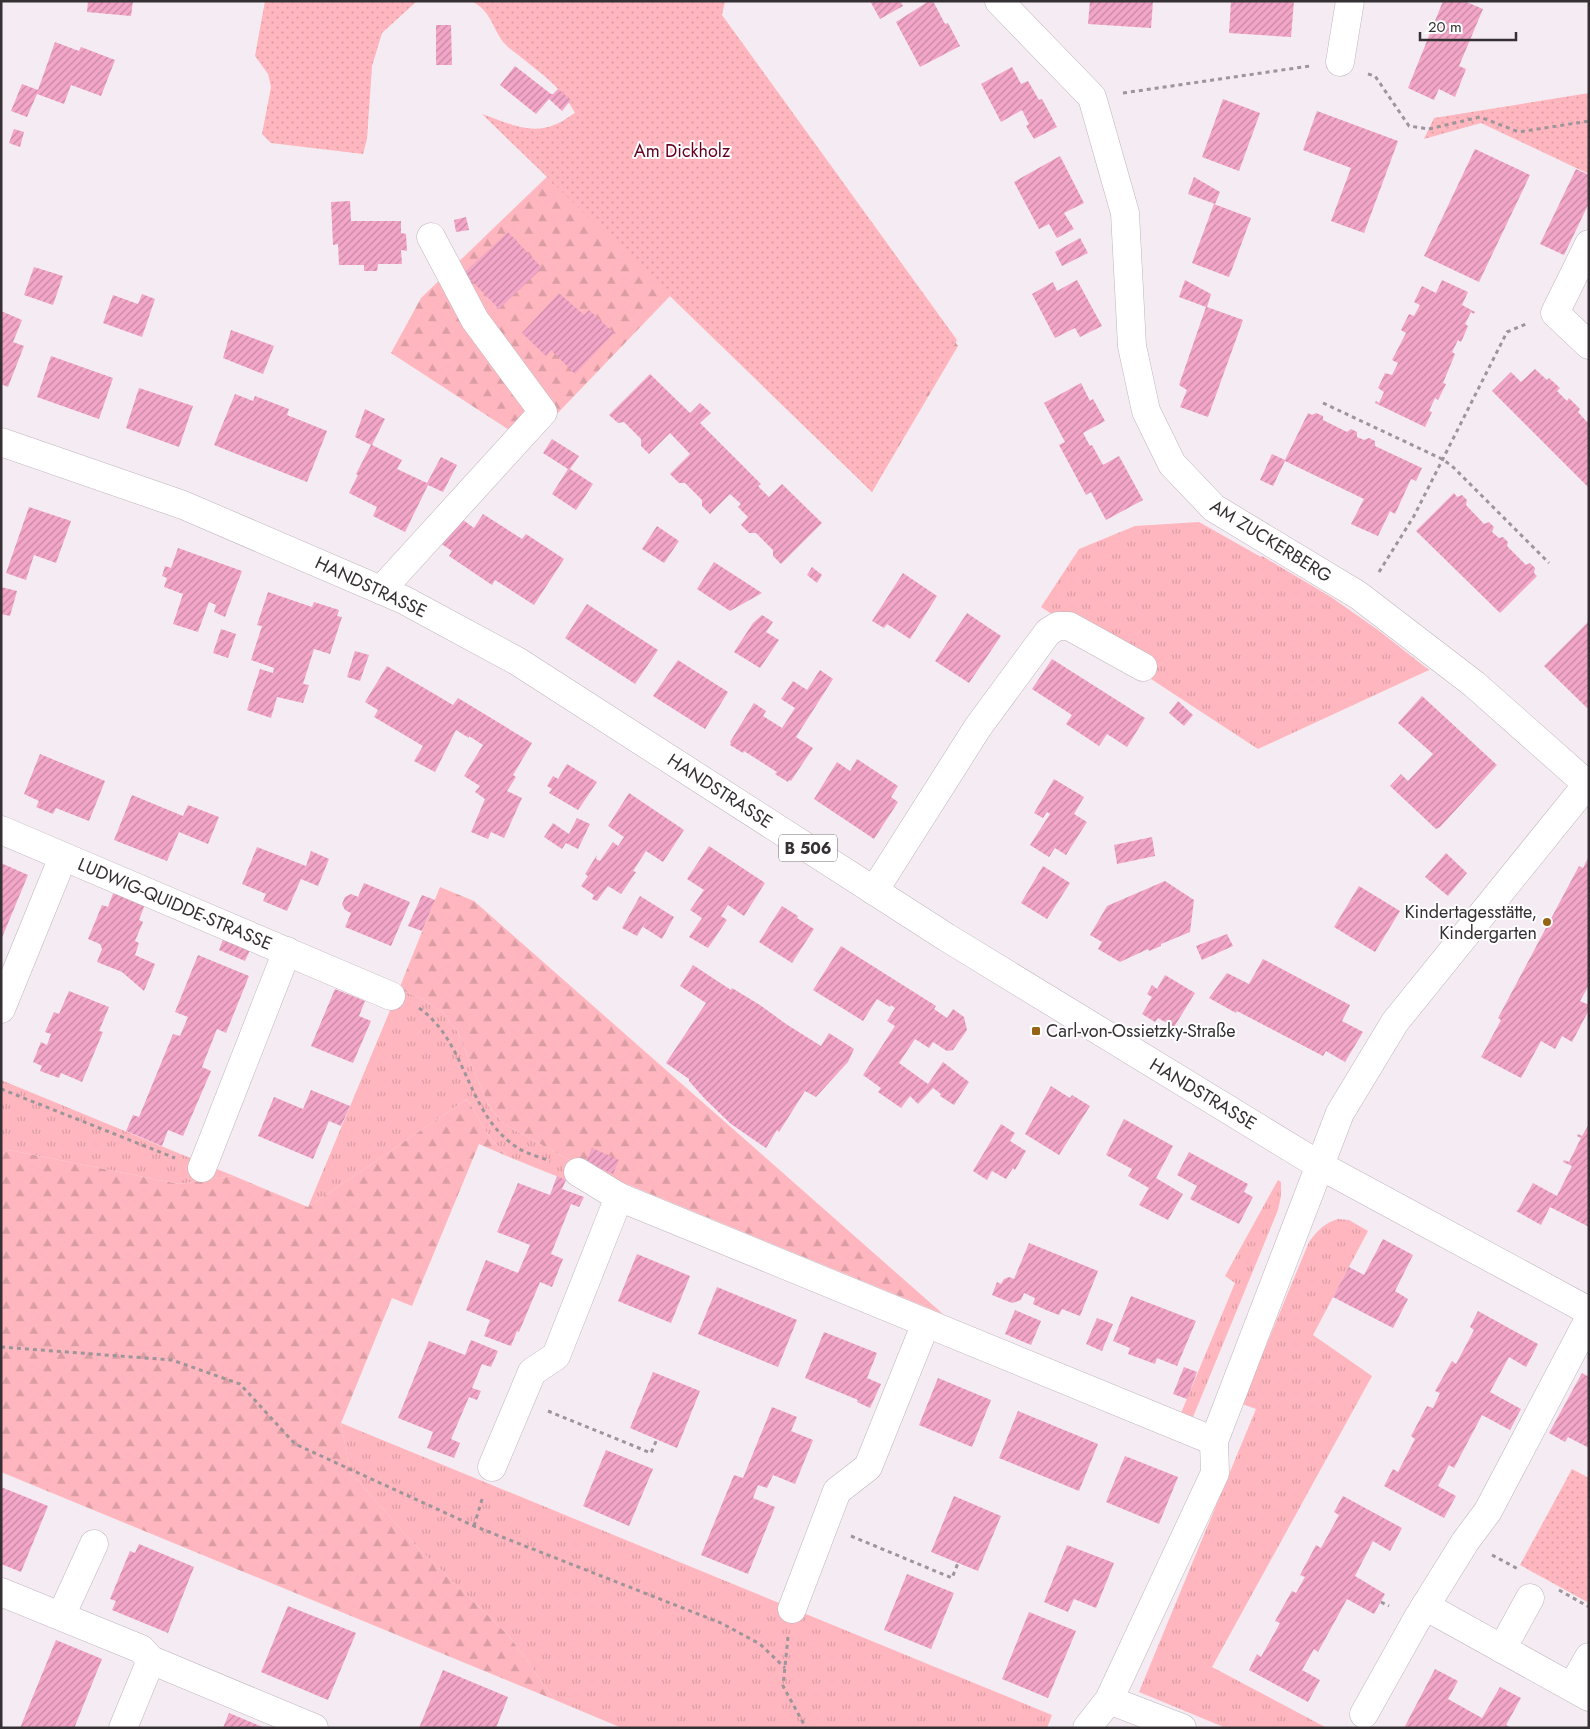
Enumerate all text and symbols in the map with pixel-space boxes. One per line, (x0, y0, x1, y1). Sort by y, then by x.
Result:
scale bar (1420, 10, 1516, 42)
text: 20 m (1428, 16, 1462, 38)
park label: Am Dickholz (634, 138, 731, 164)
street label: AM ZUCKERBERG (1205, 493, 1337, 589)
street label: HANDSTRASSE (311, 550, 431, 624)
street label: HANDSTRASSE (662, 747, 778, 835)
road number: B 506 (779, 834, 837, 861)
street label: LUDWIG-QUIDDE-STRASSE (74, 851, 276, 957)
place label: Kindertagesstätte, Kindergarten (1404, 899, 1537, 946)
marker: Kindertagesstätte, Kindergarten (1541, 916, 1553, 928)
place label: Carl-von-Ossietzky-Straße (1046, 1018, 1235, 1044)
marker: Carl-von-Ossietzky-Straße (1030, 1025, 1042, 1037)
street label: HANDSTRASSE (1145, 1052, 1261, 1136)

